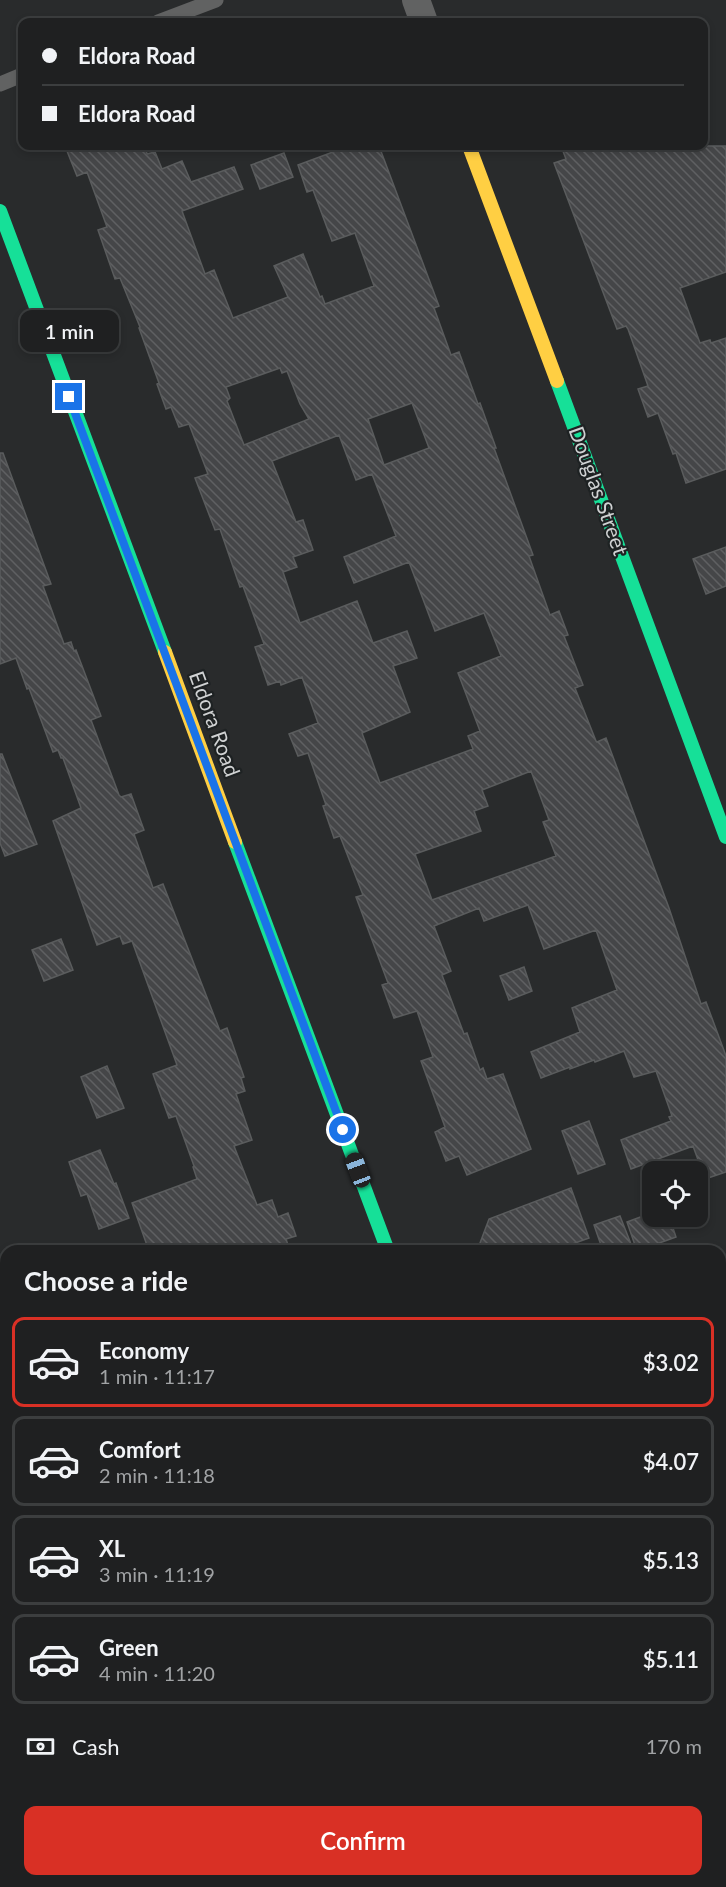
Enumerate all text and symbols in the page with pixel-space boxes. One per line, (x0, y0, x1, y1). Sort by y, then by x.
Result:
text: Eldora Road (78, 42, 195, 69)
text: Eldora Road (78, 100, 195, 127)
callout: 1 min (20, 310, 118, 352)
text: 1 min (45, 319, 94, 343)
route end (55, 383, 82, 410)
street label: Douglas Street (564, 423, 634, 559)
street label: Eldora Road (185, 667, 246, 780)
route start (329, 1116, 356, 1143)
car (343, 1150, 373, 1190)
map controls (642, 1161, 708, 1227)
button: locate (642, 1161, 708, 1227)
text: Choose a ride (24, 1264, 188, 1297)
icon: car (27, 1335, 81, 1389)
text: Economy (99, 1337, 189, 1364)
text: $3.02 (643, 1349, 699, 1376)
text: 1 min · 11:17 (99, 1364, 215, 1388)
icon: car (27, 1434, 81, 1488)
text: Comfort (99, 1436, 181, 1463)
text: $4.07 (643, 1448, 699, 1475)
text: 2 min · 11:18 (99, 1463, 215, 1487)
icon: car (27, 1533, 81, 1587)
text: XL (99, 1535, 125, 1562)
text: $5.13 (643, 1547, 699, 1574)
text: 3 min · 11:19 (99, 1562, 215, 1586)
icon: car (27, 1632, 81, 1686)
text: Green (99, 1634, 159, 1661)
text: $5.11 (643, 1646, 699, 1673)
text: 4 min · 11:20 (99, 1661, 215, 1685)
icon: cash (24, 1730, 57, 1763)
text: Cash (72, 1733, 119, 1760)
text: 170 m (646, 1734, 702, 1758)
button: Confirm (24, 1806, 702, 1875)

